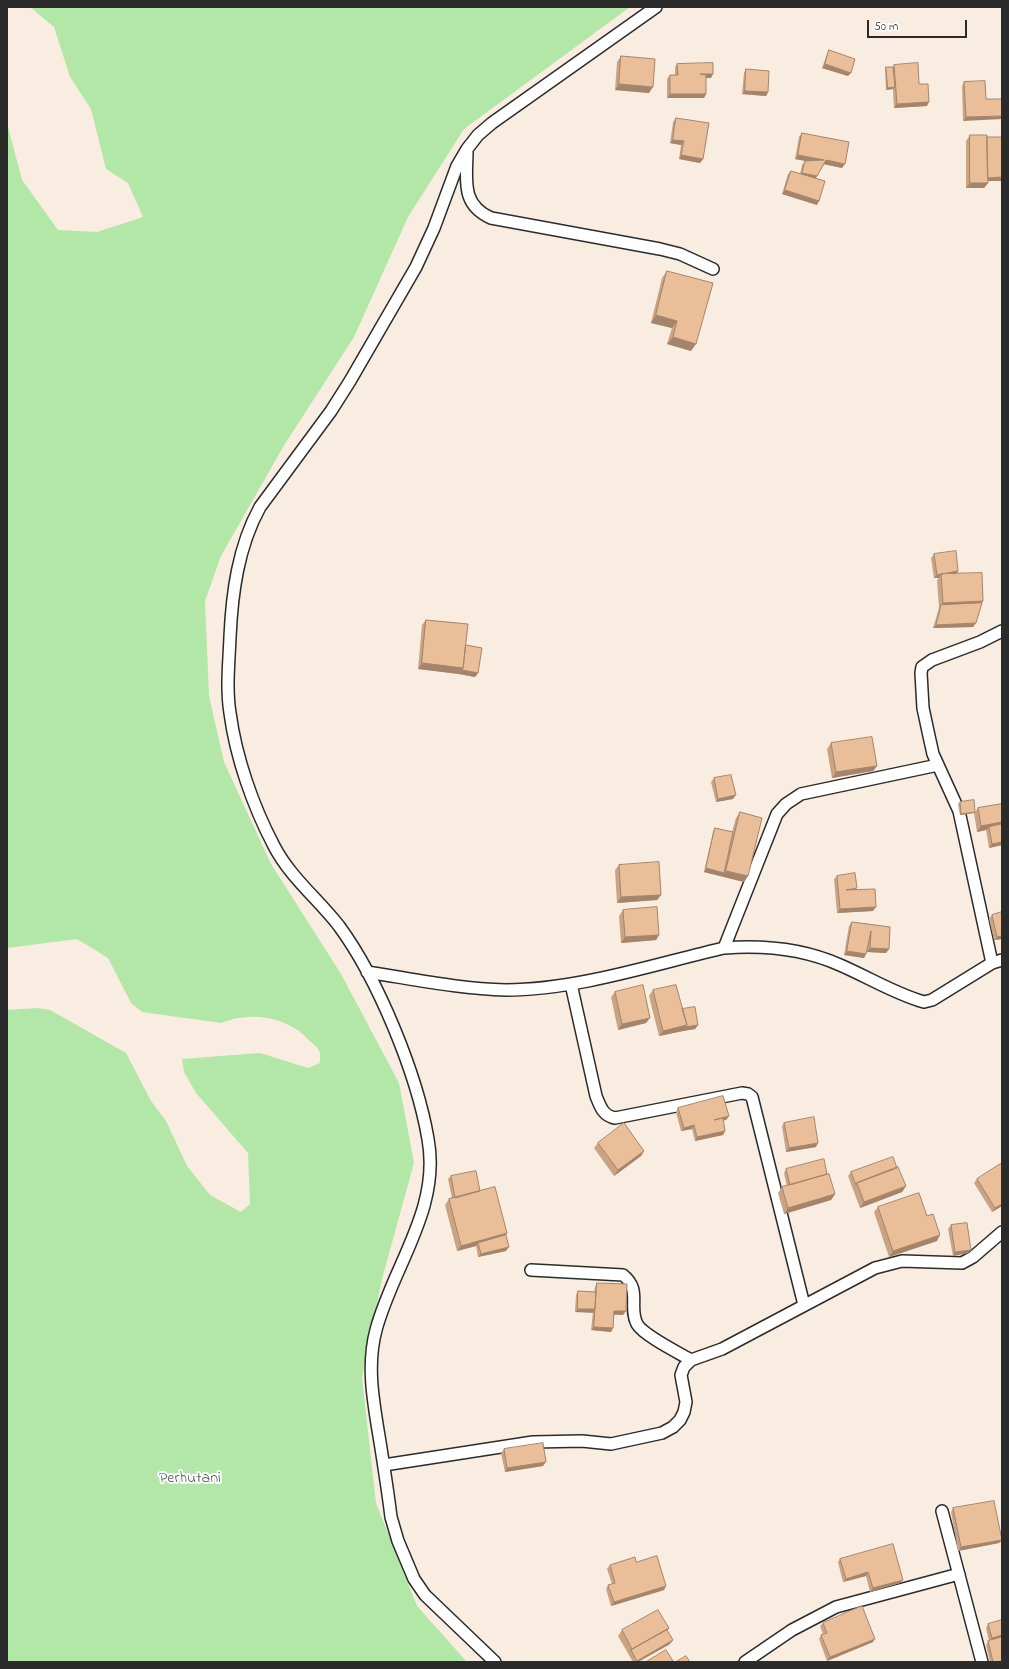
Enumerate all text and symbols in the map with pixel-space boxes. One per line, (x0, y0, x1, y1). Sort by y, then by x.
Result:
scale bar (869, 12, 969, 38)
text: 50 m (874, 18, 898, 36)
park label: Perhutani (159, 1469, 221, 1489)

